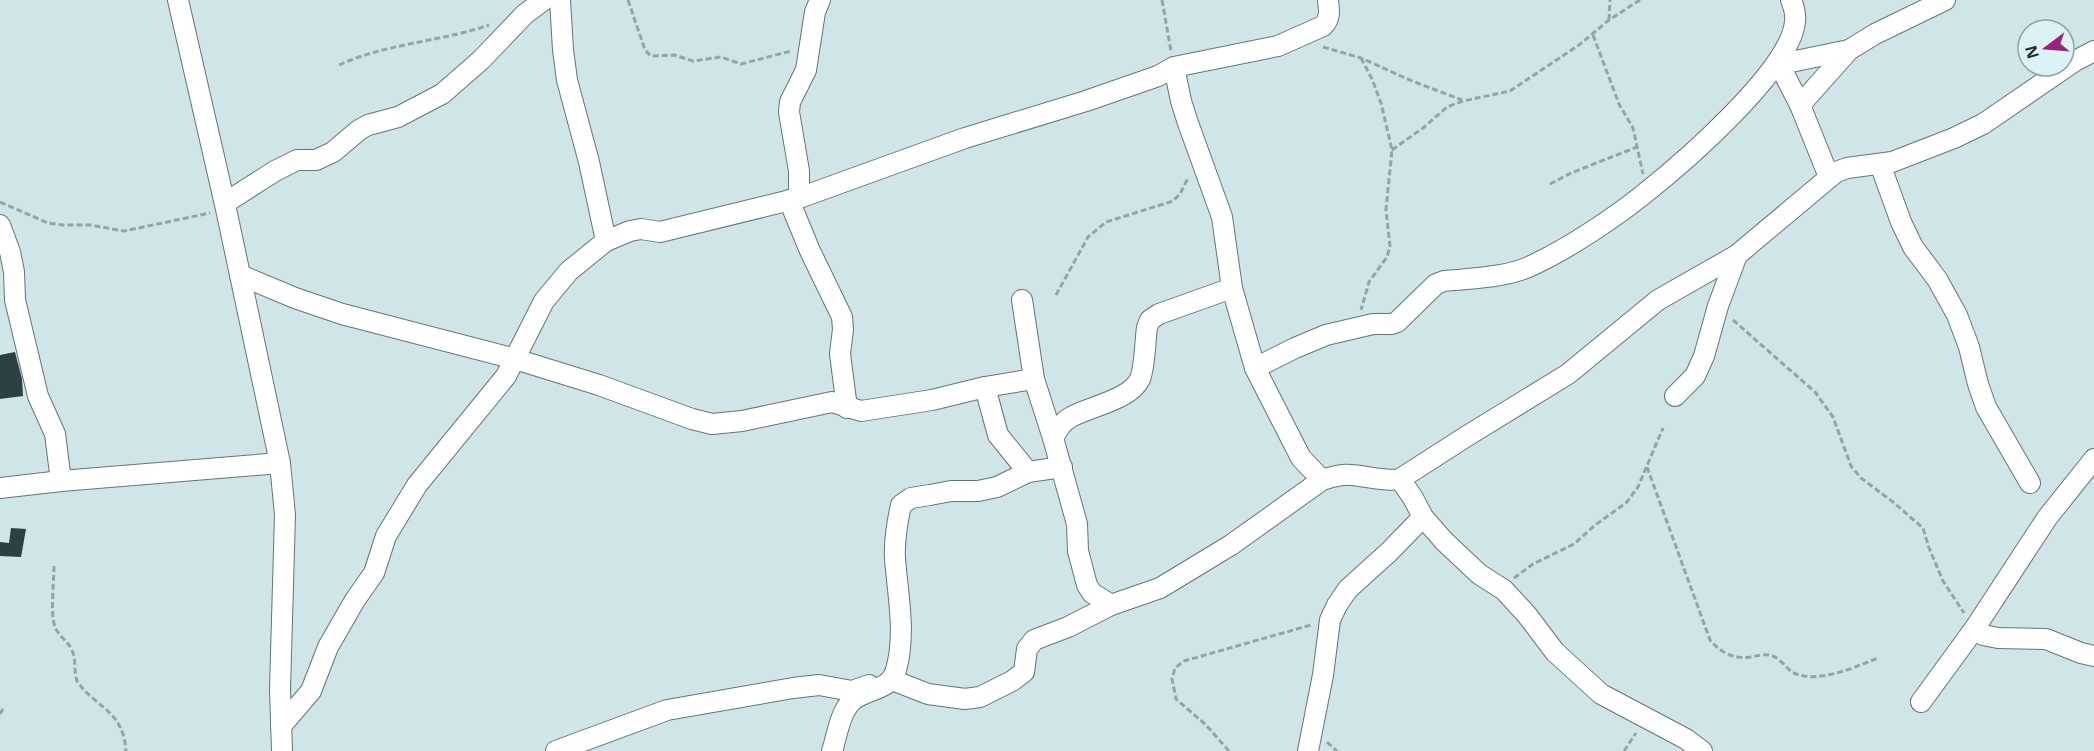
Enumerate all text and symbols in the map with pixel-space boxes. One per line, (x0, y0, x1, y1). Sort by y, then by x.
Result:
north arrow (2016, 18, 2076, 78)
text: N (2019, 43, 2044, 61)

